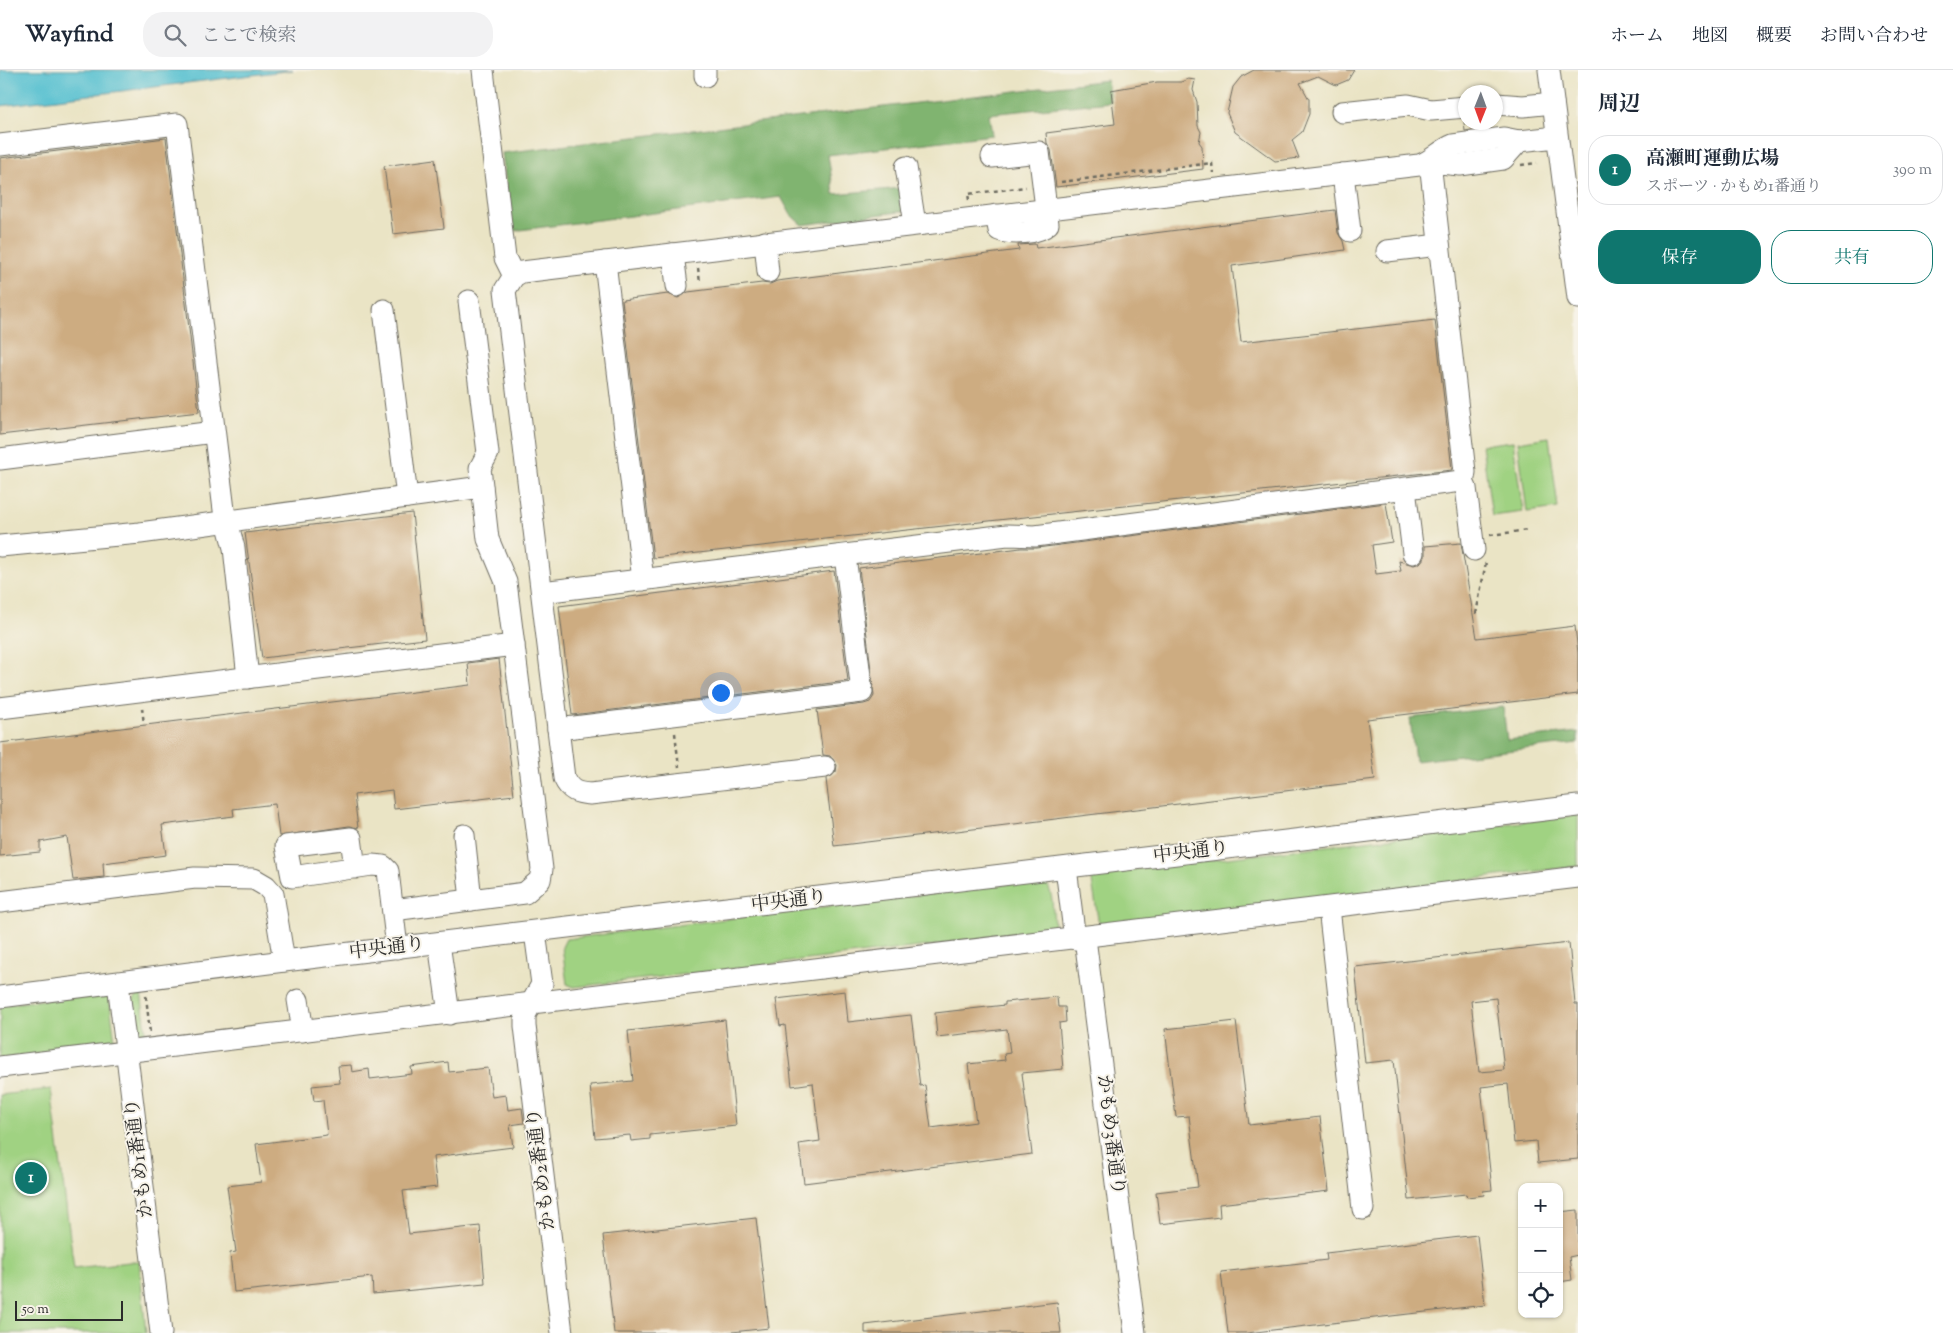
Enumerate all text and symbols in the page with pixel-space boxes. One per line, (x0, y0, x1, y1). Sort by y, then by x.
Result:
search box (143, 12, 493, 57)
text: Wayfind (25, 18, 113, 52)
icon: search (161, 21, 189, 49)
text: ここで検索 (201, 23, 296, 50)
text: ホーム (1610, 24, 1664, 50)
text: 地図 (1692, 24, 1728, 50)
text: 概要 (1756, 24, 1792, 50)
text: お問い合わせ (1820, 24, 1928, 50)
north arrow (1458, 85, 1503, 130)
text: 周辺 (1598, 90, 1640, 120)
text: 高瀬町運動広場 (1646, 146, 1779, 173)
text: 1 (1612, 159, 1618, 182)
text: 390 m (1893, 159, 1932, 182)
text: スポーツ · かもめ1番通り (1646, 176, 1822, 199)
button: 保存 (1598, 230, 1761, 284)
button: 共有 (1771, 230, 1933, 284)
your location (708, 680, 734, 706)
street label: 中央通り (1152, 835, 1230, 871)
street label: 中央通り (750, 884, 828, 920)
street label: 中央通り (348, 931, 426, 967)
street label: かもめ3番通り (1089, 1073, 1131, 1197)
street label: かもめ1番通り (119, 1097, 161, 1219)
street label: かもめ2番通り (521, 1106, 563, 1232)
pin: 1 (15, 1159, 47, 1197)
map controls (1518, 1183, 1563, 1318)
button: + (1518, 1183, 1563, 1228)
button: − (1518, 1228, 1563, 1273)
button: locate (1518, 1273, 1563, 1318)
scale bar (15, 1298, 122, 1321)
text: 50 m (22, 1300, 49, 1320)

